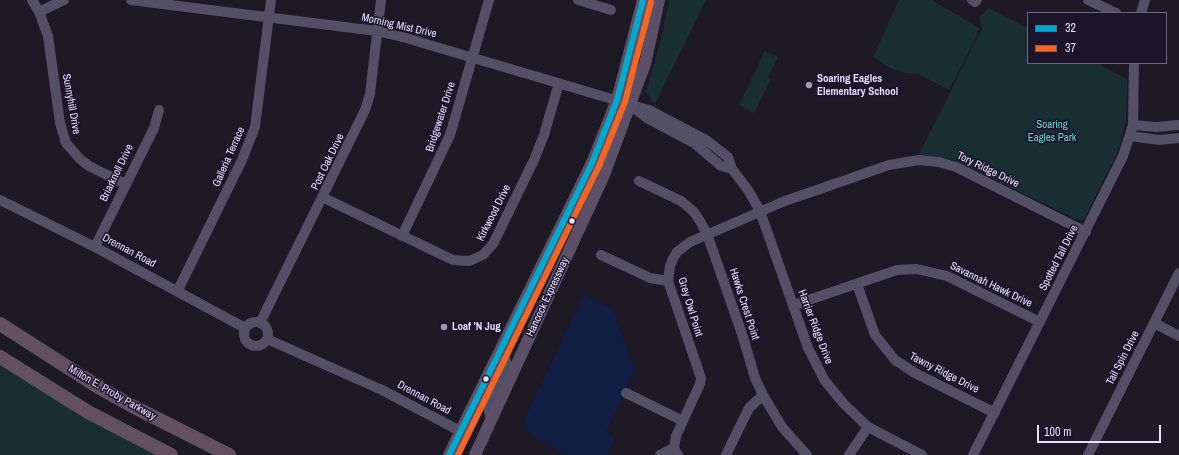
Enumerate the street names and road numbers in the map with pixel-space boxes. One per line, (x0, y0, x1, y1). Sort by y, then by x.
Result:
street label: Morning Mist Drive (360, 11, 438, 41)
street label: Sunnyhill Drive (59, 73, 83, 135)
street label: Bridgewater Drive (423, 80, 459, 154)
street label: Galleria Terrace (210, 125, 248, 189)
street label: Post Oak Drive (309, 132, 347, 192)
street label: Briarknoll Drive (97, 142, 137, 204)
street label: Tory Ridge Drive (955, 149, 1021, 191)
street label: Kirkwood Drive (474, 183, 514, 243)
street label: Spotted Tail Drive (1037, 223, 1081, 293)
street label: Drennan Road (100, 231, 158, 271)
street label: Hancock Expressway (524, 255, 572, 339)
street label: Savannah Hawk Drive (948, 259, 1034, 311)
street label: Hawks Crest Point (726, 266, 762, 342)
street label: Grey Owl Point (675, 276, 705, 338)
street label: Harrier Ridge Drive (795, 288, 835, 366)
street label: Tail Spin Drive (1104, 329, 1142, 387)
street label: Tawny Ridge Drive (907, 350, 981, 396)
street label: Milton E. Proby Parkway (66, 363, 158, 423)
street label: Drennan Road (395, 378, 453, 418)

